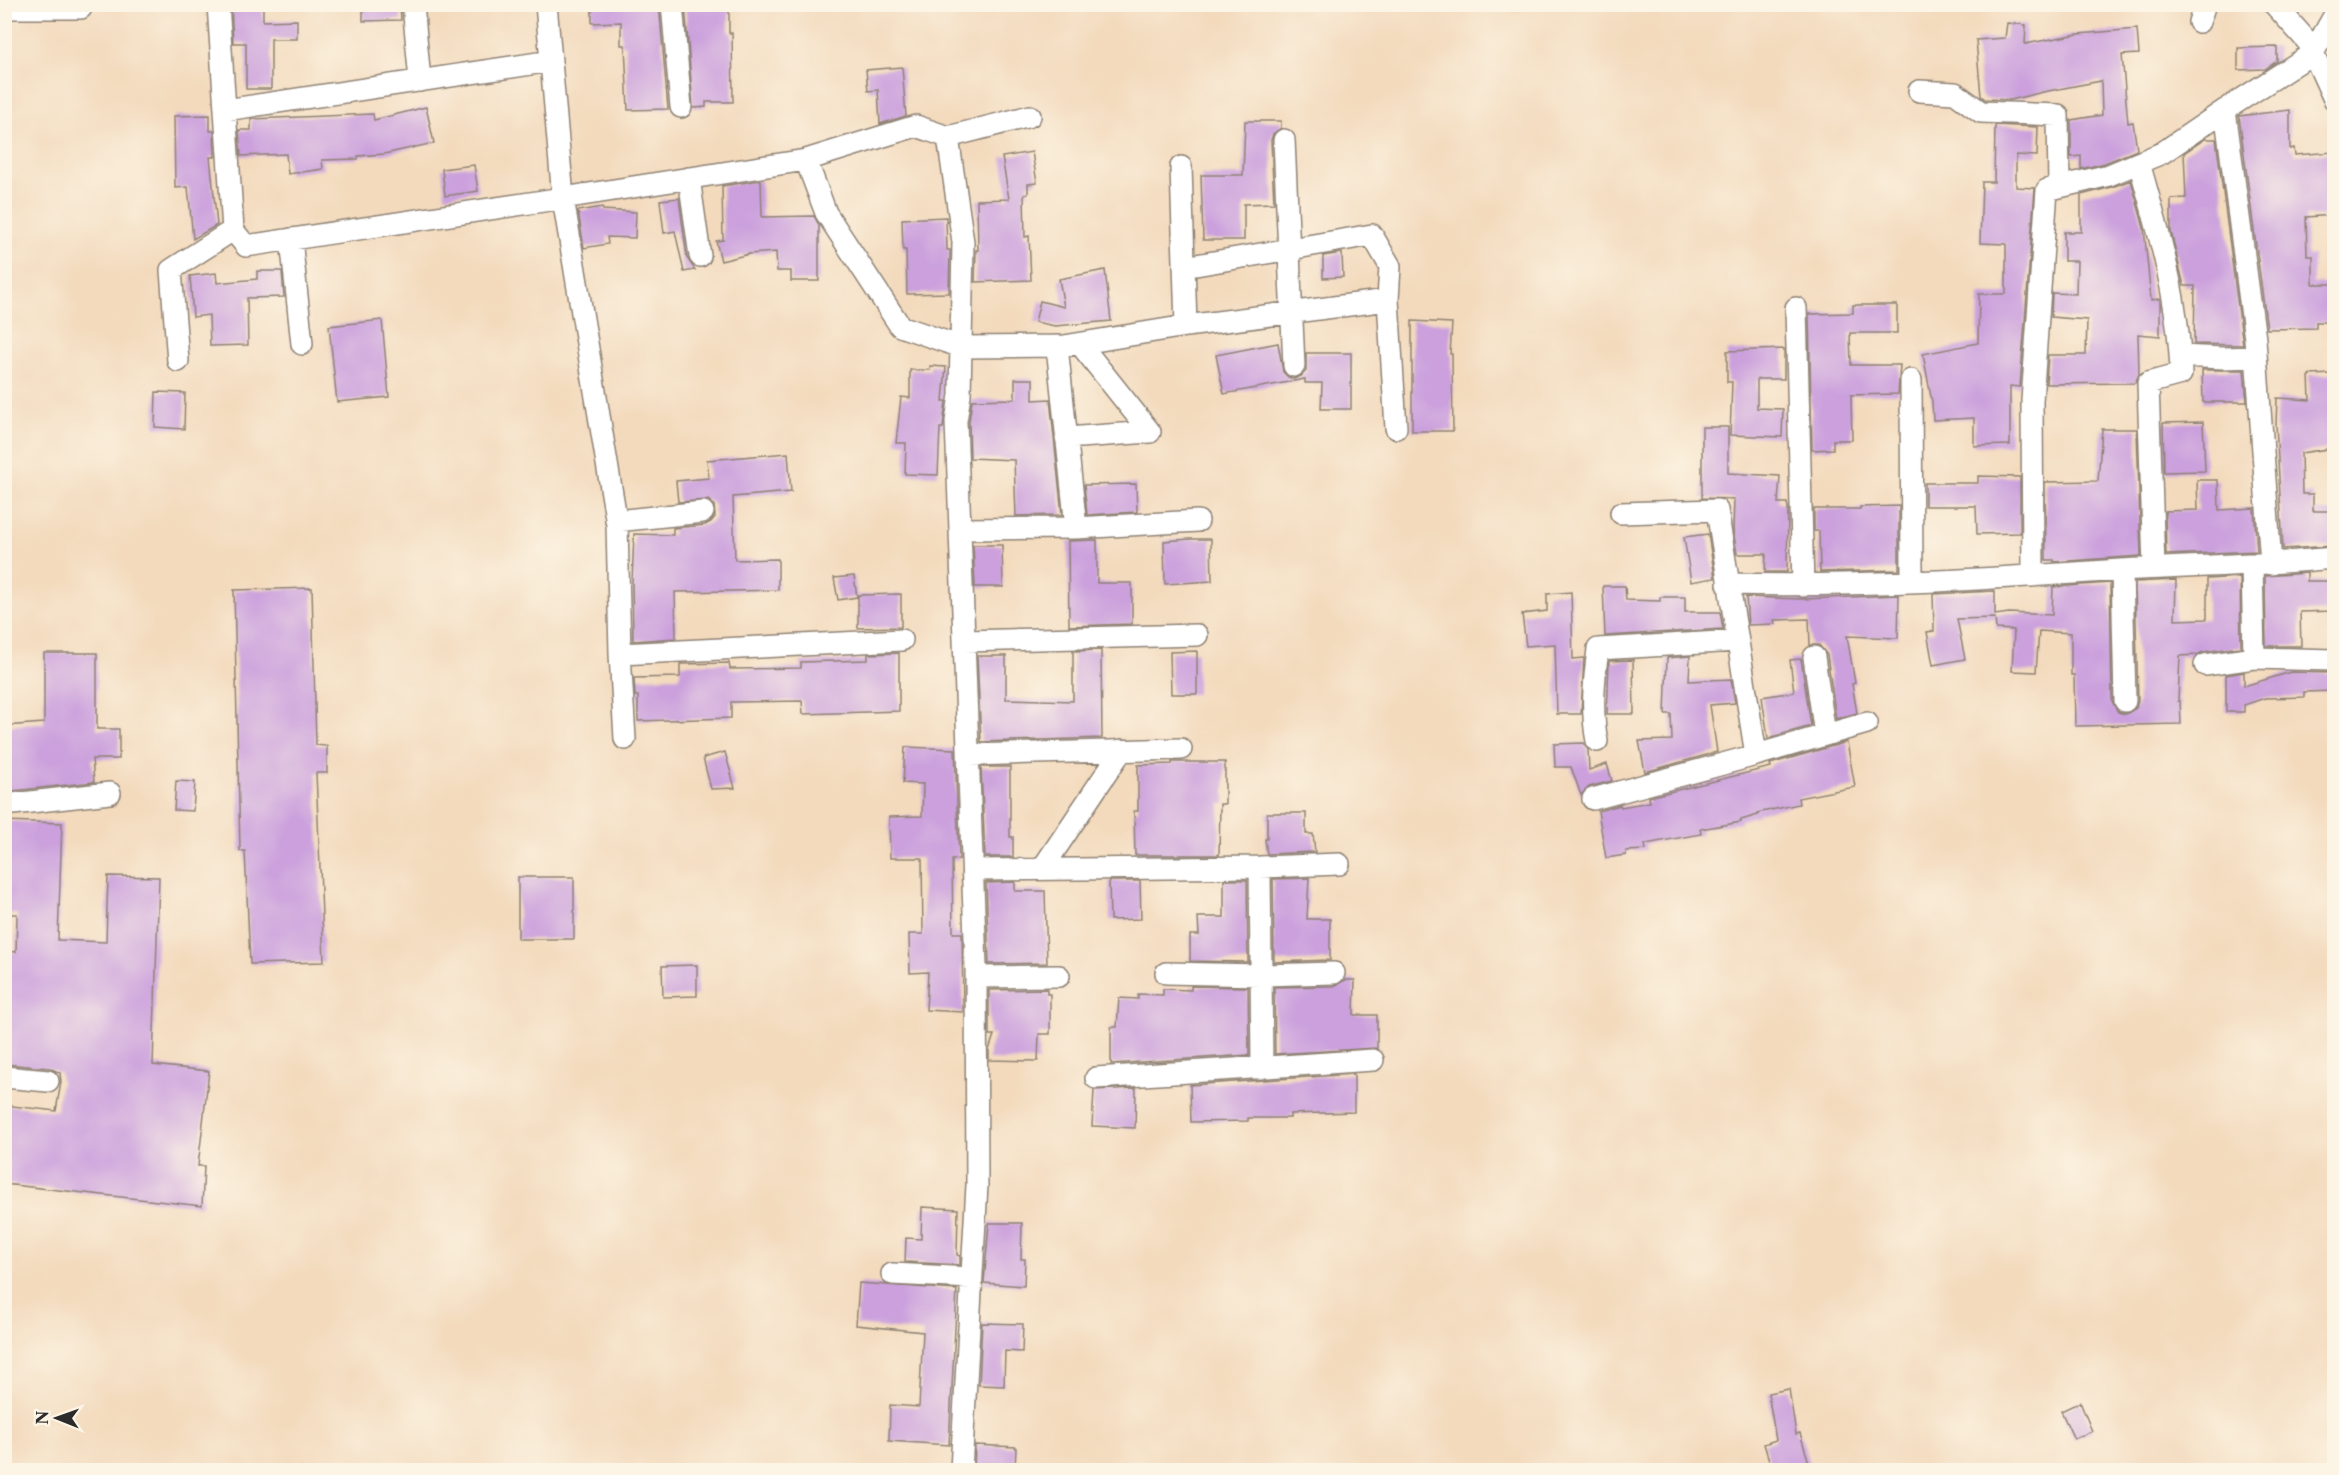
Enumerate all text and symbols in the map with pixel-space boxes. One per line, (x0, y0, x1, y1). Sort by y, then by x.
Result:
north arrow (27, 1388, 87, 1448)
text: N (32, 1411, 52, 1425)

